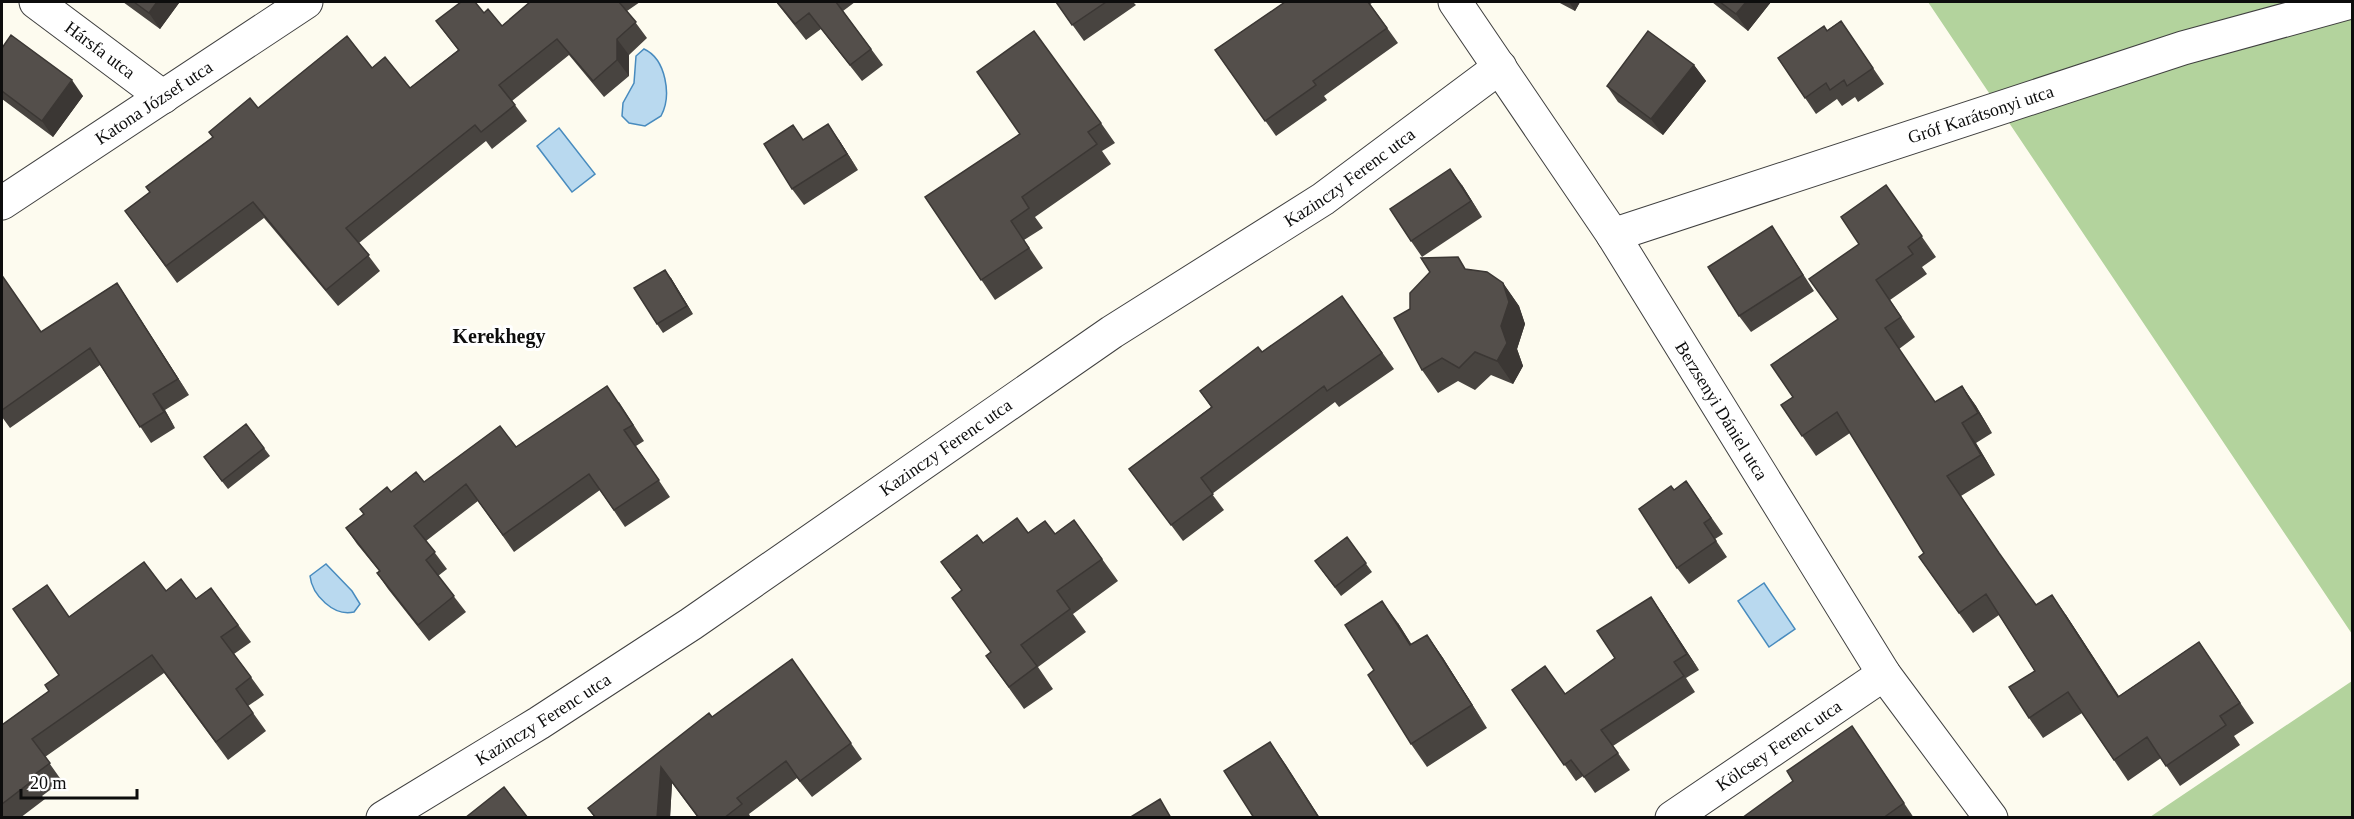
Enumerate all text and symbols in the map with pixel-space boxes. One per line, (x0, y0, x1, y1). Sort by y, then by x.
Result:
street label: Hársfa utca (61, 17, 139, 83)
street label: Katona József utca (92, 57, 216, 148)
street label: Gróf Karátsonyi utca (1905, 81, 2056, 148)
street label: Kazinczy Ferenc utca (1281, 124, 1419, 231)
district label: Kerekhegy (453, 325, 545, 348)
street label: Berzsenyi Dániel utca (1671, 338, 1772, 484)
street label: Kazinczy Ferenc utca (876, 395, 1015, 500)
street label: Kazinczy Ferenc utca (472, 669, 614, 769)
street label: Kölcsey Ferenc utca (1712, 696, 1845, 795)
scale bar (21, 762, 136, 800)
text: 20 m (30, 773, 67, 793)

